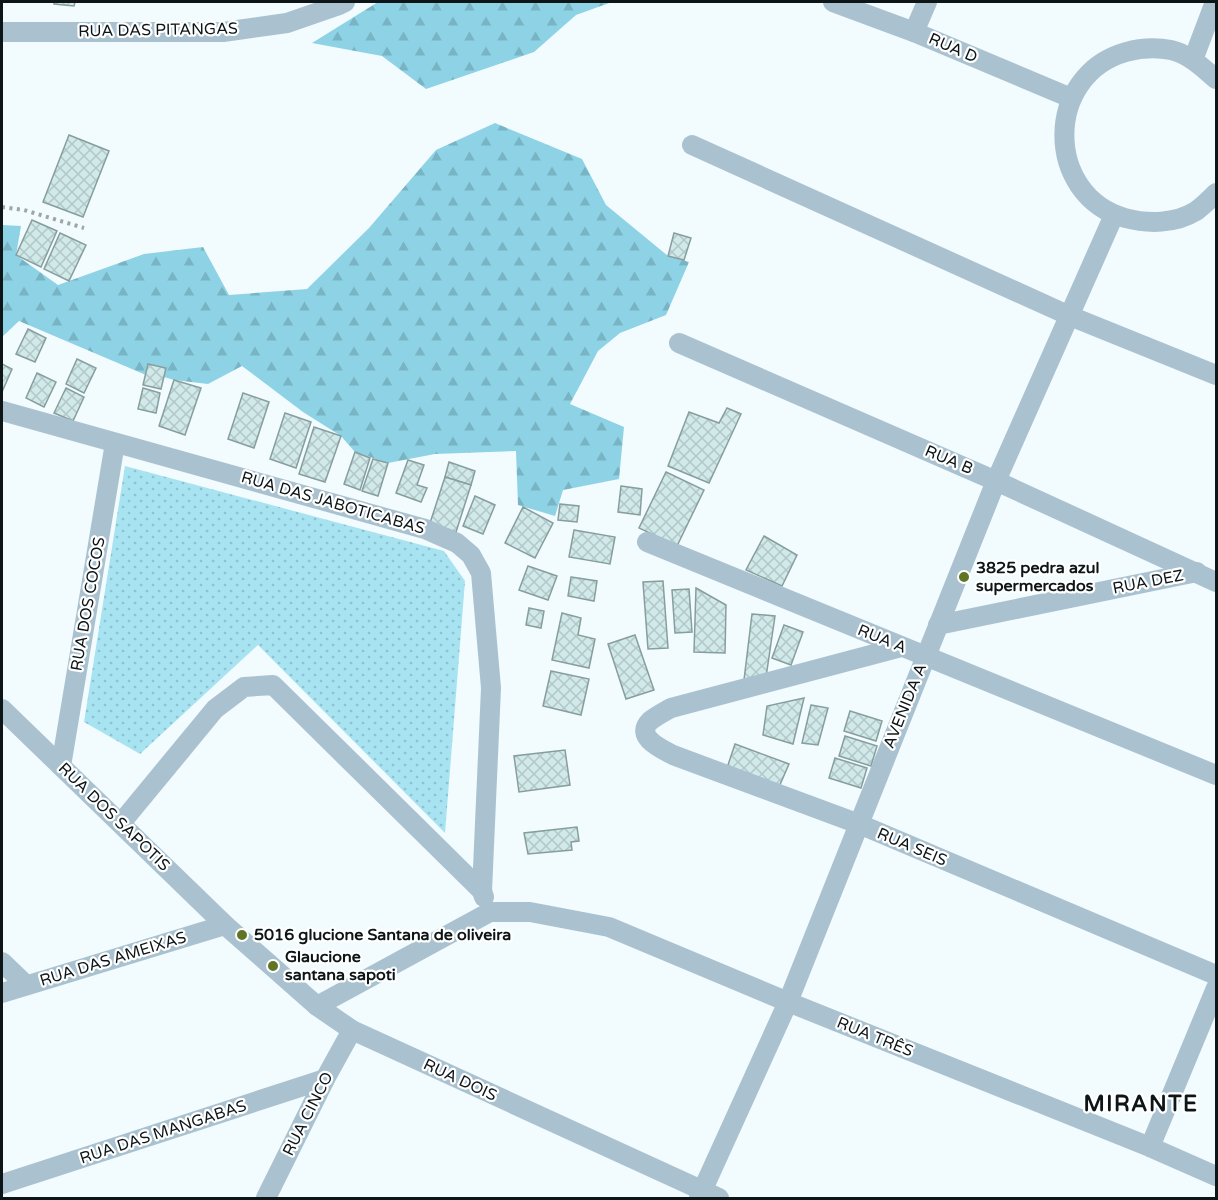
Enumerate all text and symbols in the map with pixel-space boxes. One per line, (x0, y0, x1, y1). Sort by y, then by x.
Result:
street label: RUA DAS PITANGAS (78, 19, 238, 41)
street label: RUA D (925, 29, 981, 67)
street label: RUA B (922, 441, 976, 479)
street label: RUA DAS JABOTICABAS (239, 467, 427, 539)
street label: RUA DOS COCOS (66, 535, 110, 673)
place label: 3825 pedra azul supermercados (976, 558, 1100, 596)
street label: RUA DEZ (1111, 565, 1185, 599)
marker: 3825 pedra azul supermercados (957, 570, 971, 584)
street label: RUA A (855, 620, 910, 658)
street label: AVENIDA A (879, 661, 931, 751)
street label: RUA DOS SAPOTIS (54, 759, 174, 876)
street label: RUA SEIS (874, 823, 950, 871)
place label: 5016 glucione Santana de oliveira (254, 925, 511, 945)
street label: RUA DAS AMEIXAS (37, 927, 189, 991)
marker: 5016 glucione Santana de oliveira (235, 928, 249, 942)
place label: Glaucione santana sapoti (285, 947, 396, 985)
marker: Glaucione santana sapoti (266, 959, 280, 973)
street label: RUA TRÊS (834, 1013, 916, 1061)
street label: RUA DOIS (420, 1054, 500, 1106)
street label: RUA CINCO (278, 1069, 338, 1159)
district label: MIRANTE (1083, 1091, 1199, 1117)
street label: RUA DAS MANGABAS (77, 1096, 249, 1168)

